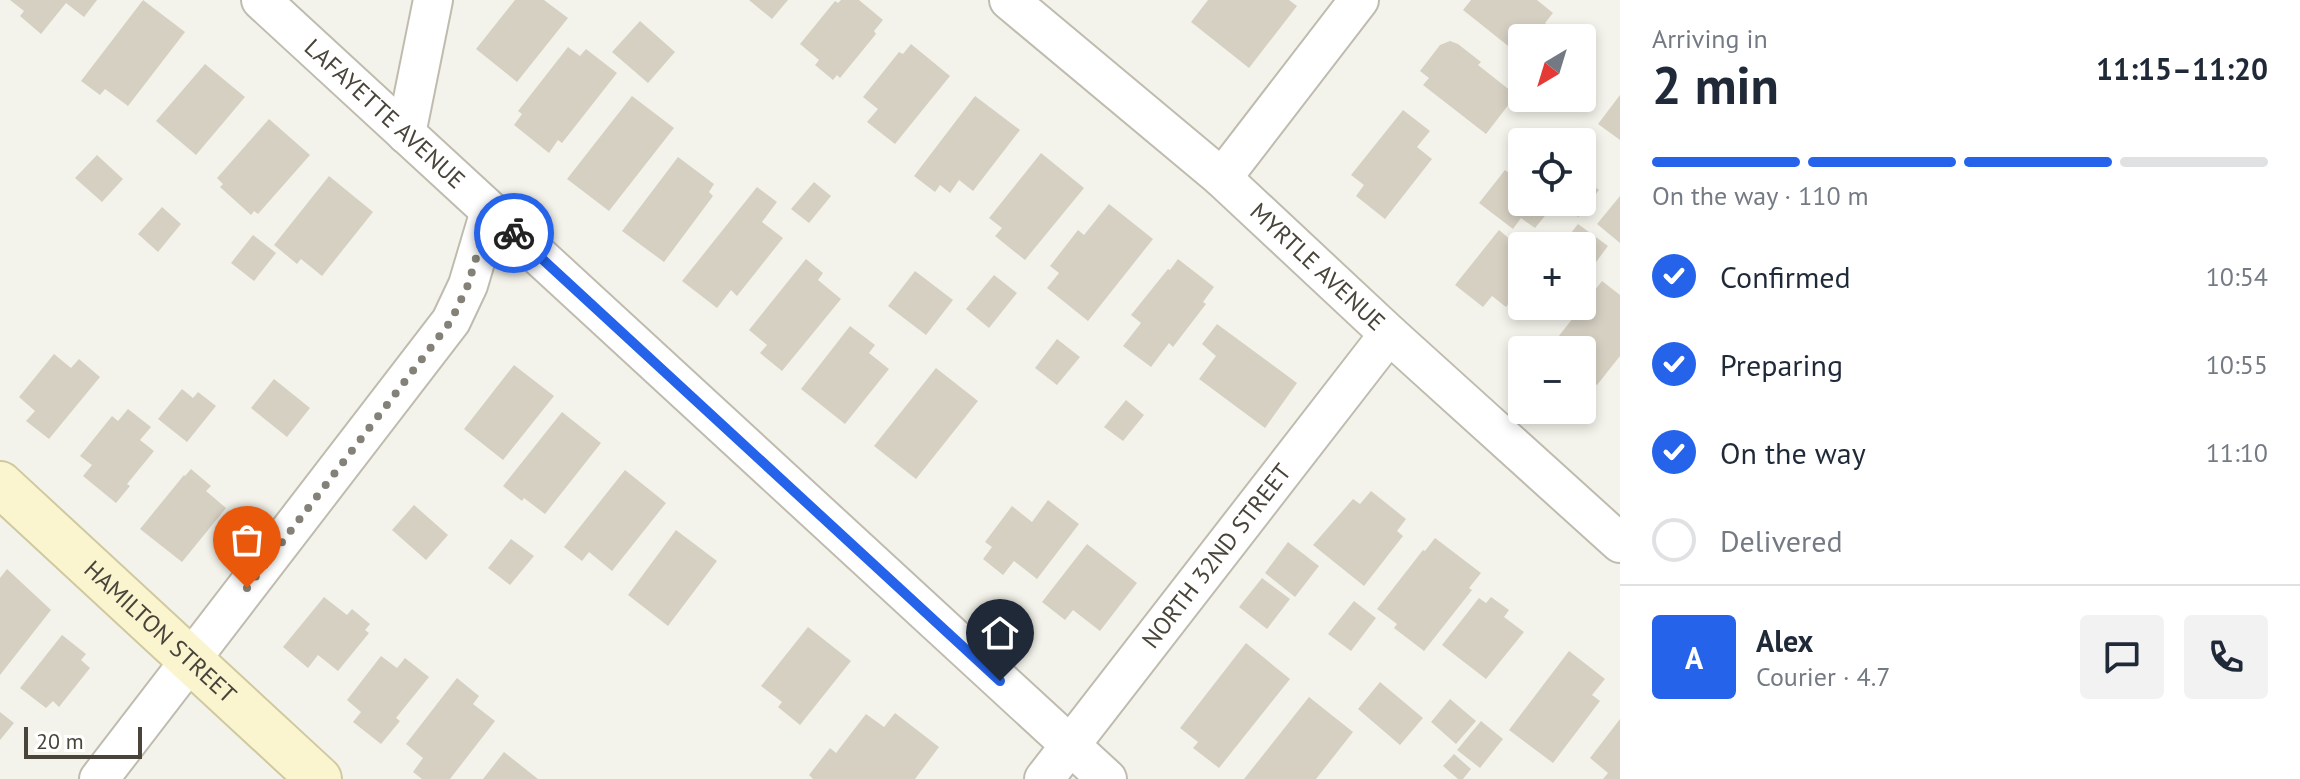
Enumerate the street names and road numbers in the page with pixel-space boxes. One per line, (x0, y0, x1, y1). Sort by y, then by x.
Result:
street label: LAFAYETTE AVENUE (298, 32, 472, 195)
street label: MYRTLE AVENUE (1244, 196, 1392, 337)
street label: NORTH 32ND STREET (1135, 457, 1298, 654)
street label: HAMILTON STREET (78, 554, 243, 710)

